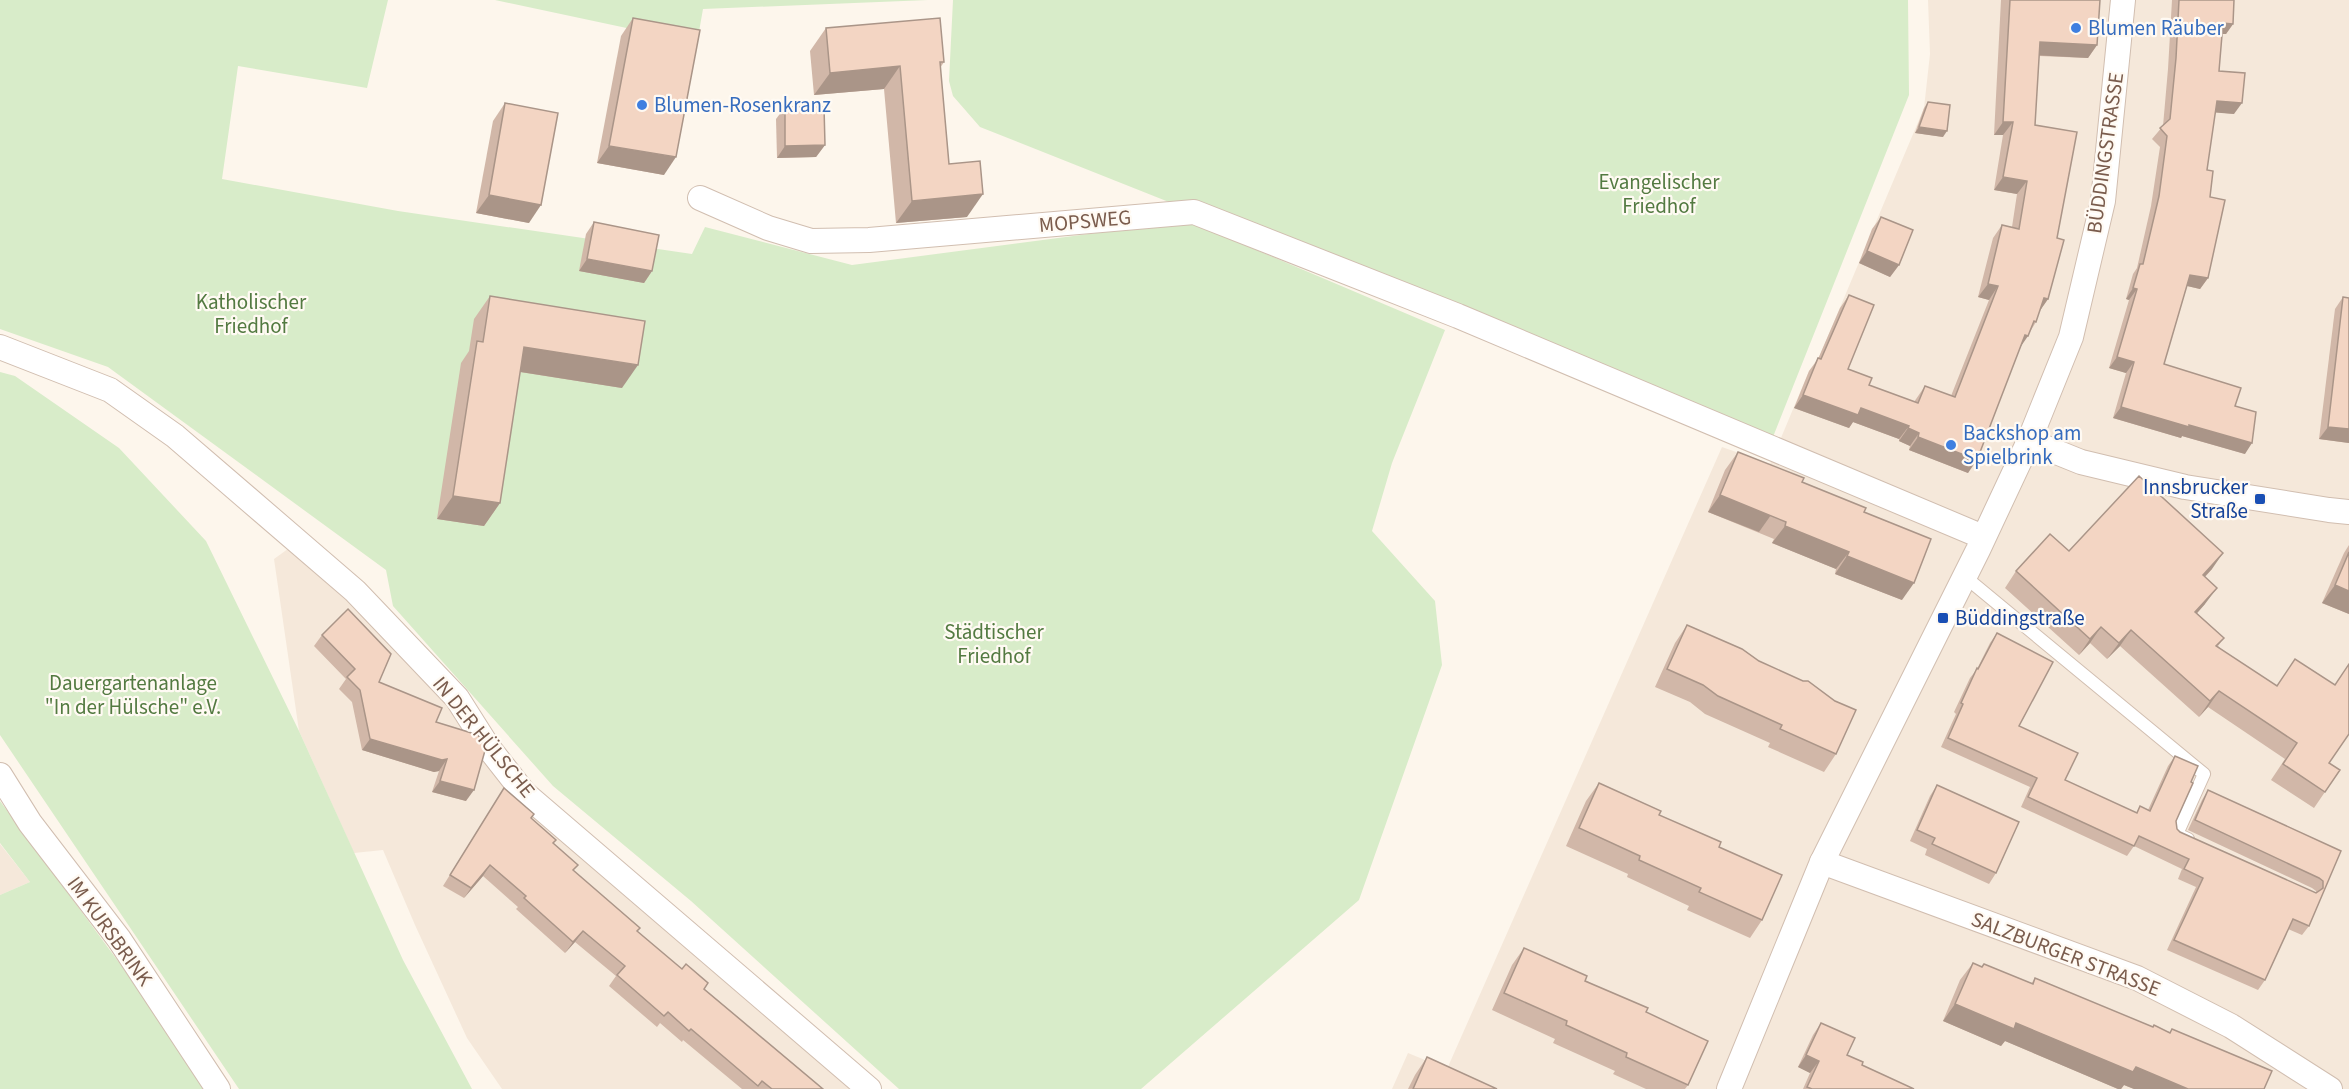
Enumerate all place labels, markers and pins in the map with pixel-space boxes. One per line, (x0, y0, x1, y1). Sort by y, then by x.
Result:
place label: Blumen Räuber (2088, 13, 2225, 43)
marker: Blumen Räuber (2069, 21, 2083, 35)
place label: Blumen-Rosenkranz (654, 90, 831, 120)
marker: Blumen-Rosenkranz (635, 98, 649, 112)
place label: Backshop am Spielbrink (1963, 418, 2081, 472)
marker: Backshop am Spielbrink (1944, 438, 1958, 452)
place label: Innsbrucker Straße (2143, 472, 2249, 526)
marker: Innsbrucker Straße (2253, 492, 2267, 506)
place label: Büddingstraße (1955, 603, 2085, 633)
marker: Büddingstraße (1936, 611, 1950, 625)

